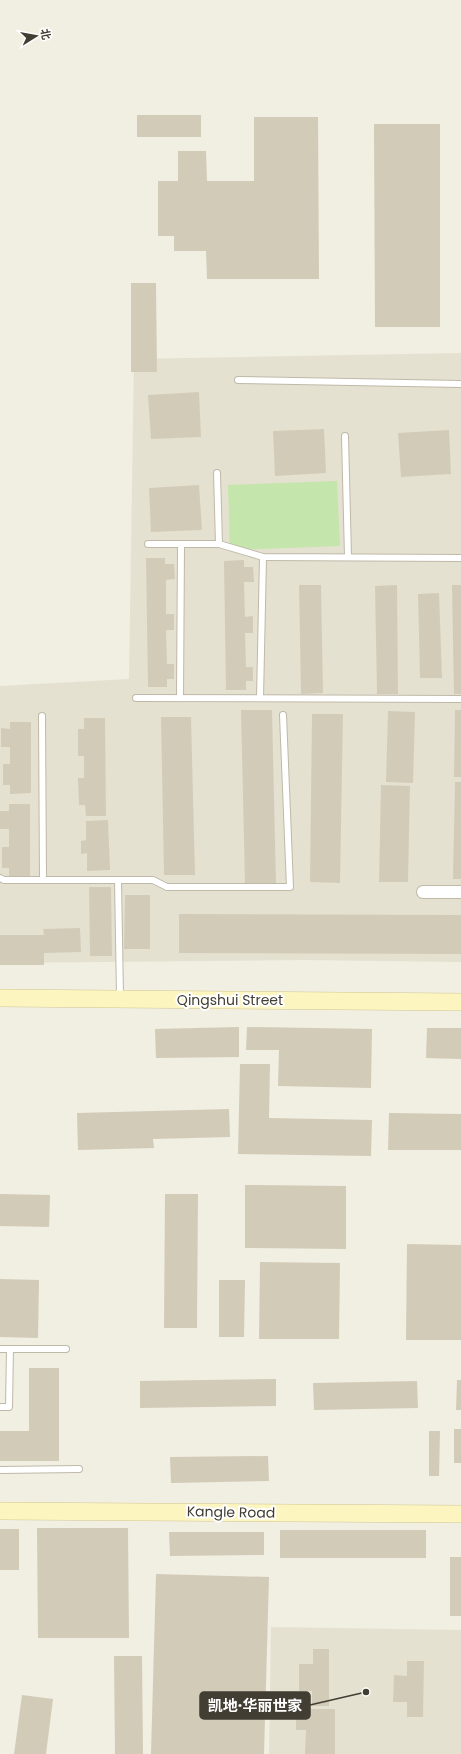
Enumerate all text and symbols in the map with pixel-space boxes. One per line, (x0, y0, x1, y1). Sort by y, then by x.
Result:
north arrow (16, 16, 56, 56)
text: 北 (37, 27, 55, 41)
street label: Qingshui Street (177, 990, 283, 1010)
street label: Kangle Road (187, 1501, 275, 1523)
callout: 凯地·华丽世家 (200, 1692, 310, 1719)
text: 凯地·华丽世家 (208, 1695, 302, 1716)

